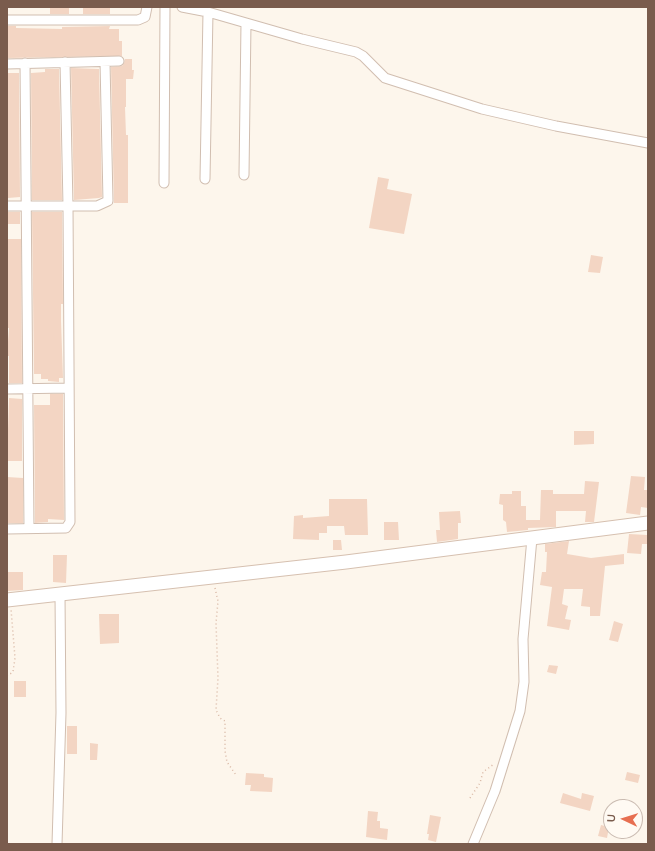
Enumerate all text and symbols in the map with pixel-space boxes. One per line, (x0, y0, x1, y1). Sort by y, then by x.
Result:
north arrow (603, 799, 643, 839)
text: U (604, 814, 619, 823)

